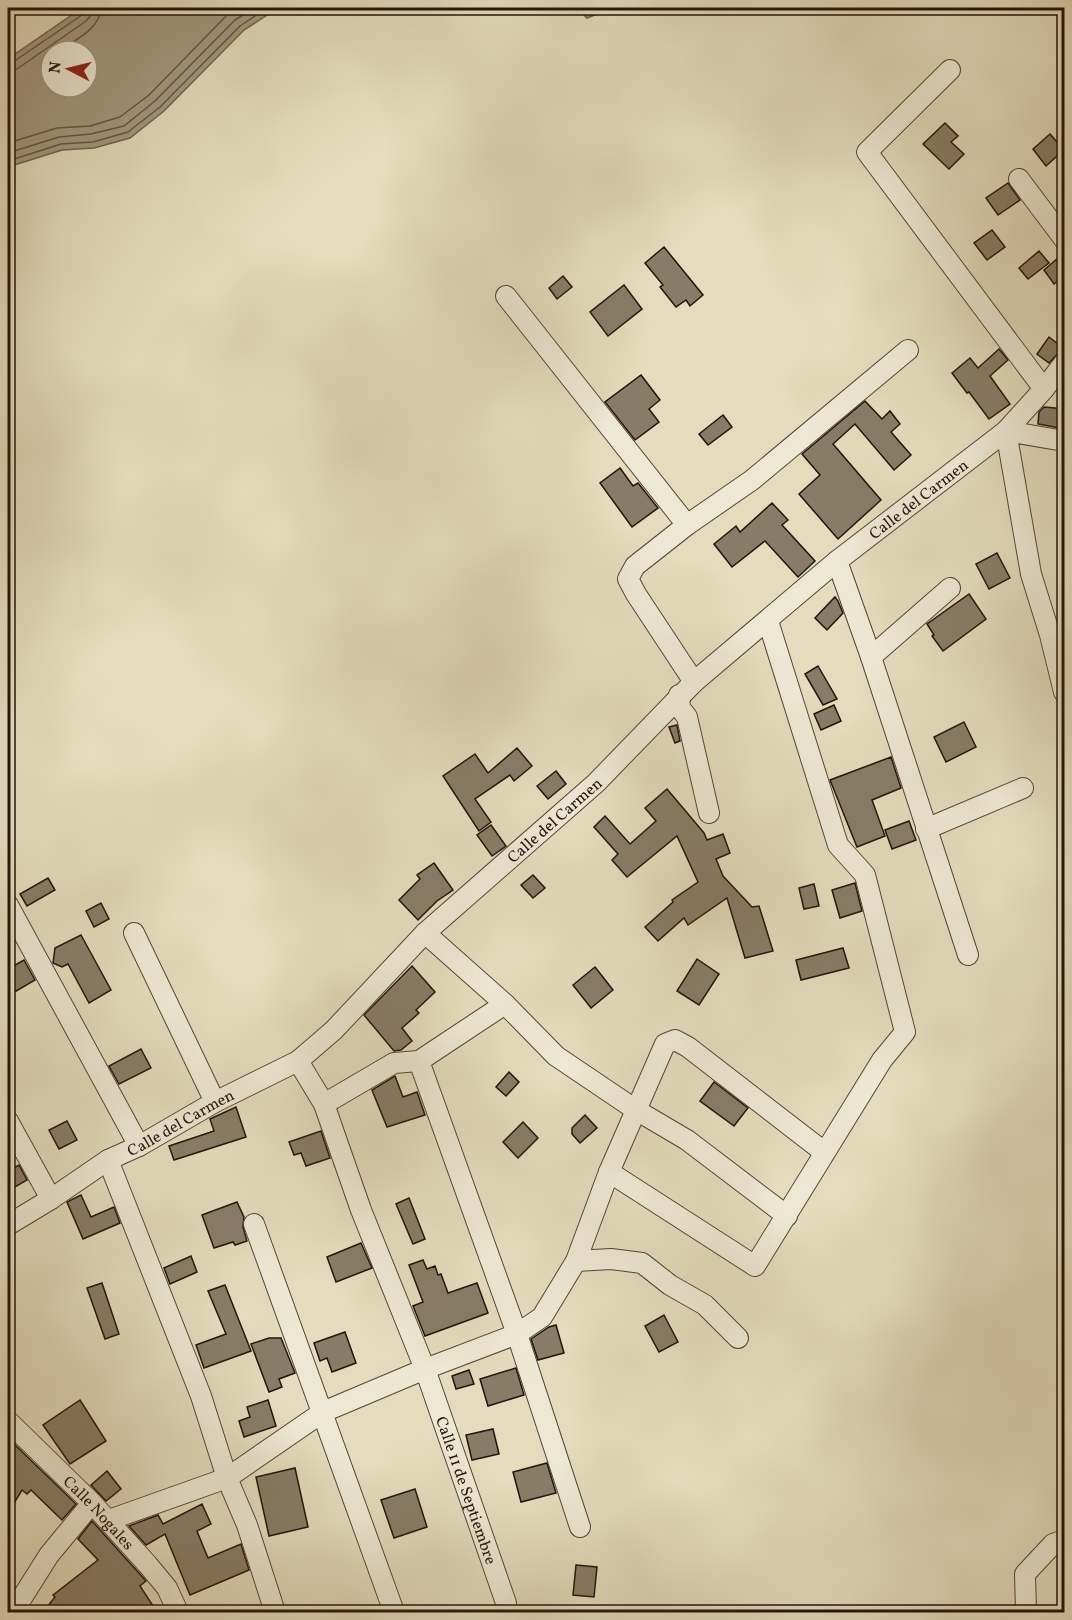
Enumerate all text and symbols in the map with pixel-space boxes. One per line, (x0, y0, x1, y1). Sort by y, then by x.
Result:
north arrow (39, 39, 99, 99)
text: N (44, 60, 68, 75)
street label: Calle del Carmen (865, 455, 973, 546)
street label: Calle del Carmen (503, 773, 608, 869)
street label: Calle del Carmen (124, 1085, 239, 1163)
street label: Calle 11 de Septiembre (429, 1414, 501, 1568)
street label: Calle Nogales (57, 1472, 138, 1556)

